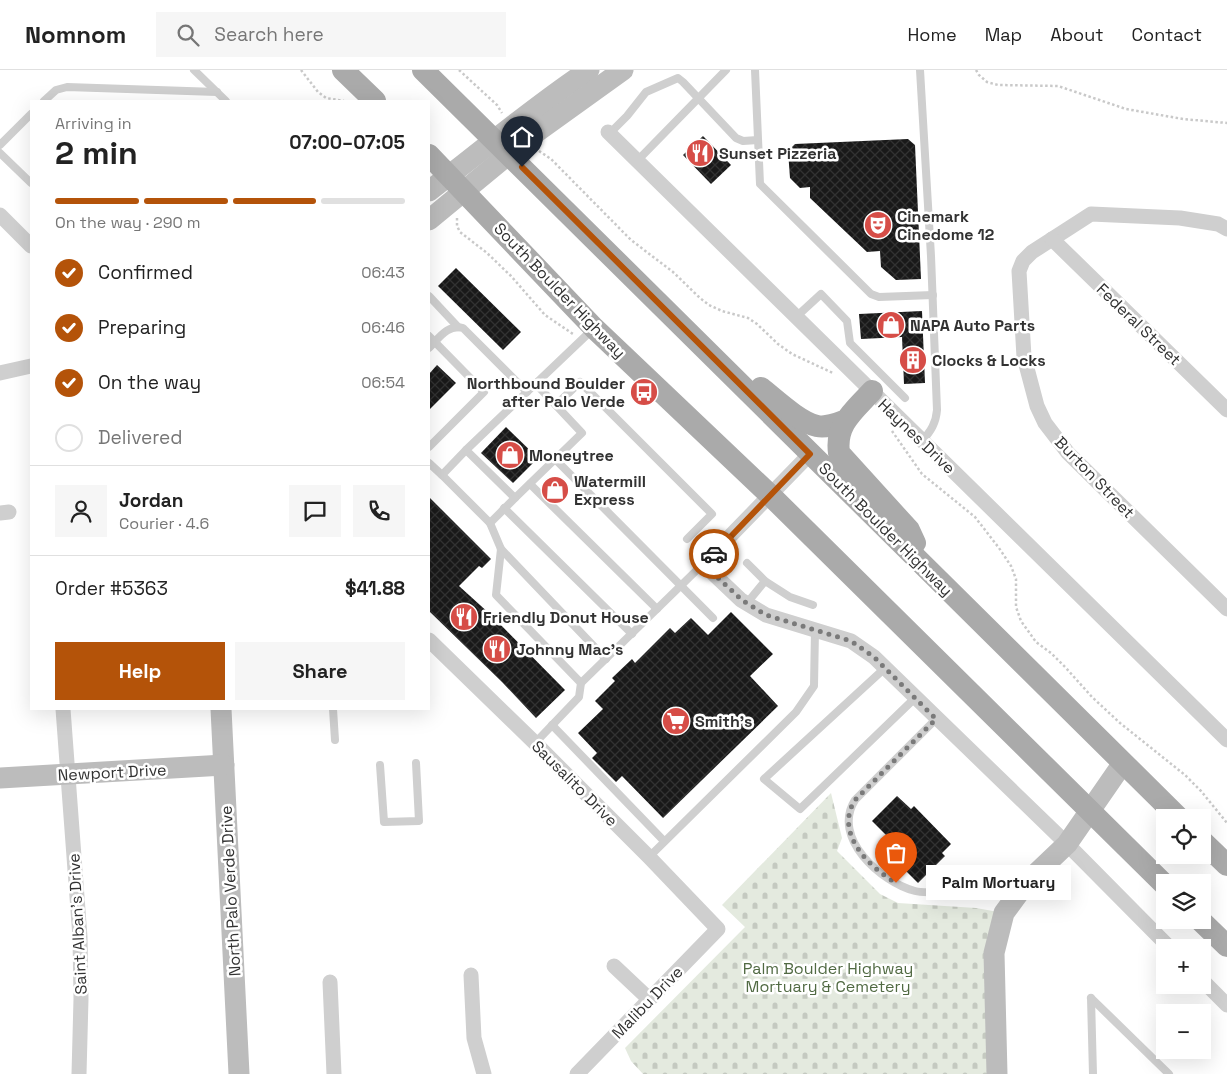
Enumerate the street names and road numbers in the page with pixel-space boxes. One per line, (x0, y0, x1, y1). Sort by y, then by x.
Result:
street label: South Boulder Highway (489, 218, 630, 363)
street label: Federal Street (1092, 279, 1185, 370)
street label: Haynes Drive (874, 394, 960, 478)
street label: Burton Street (1050, 432, 1139, 523)
street label: South Boulder Highway (814, 458, 957, 601)
street label: Sausalito Drive (527, 736, 622, 831)
street label: Newport Drive (57, 759, 167, 786)
street label: North Palo Verde Drive (216, 805, 245, 977)
street label: Saint Alban's Drive (63, 853, 92, 995)
street label: Malibu Drive (607, 961, 687, 1043)

